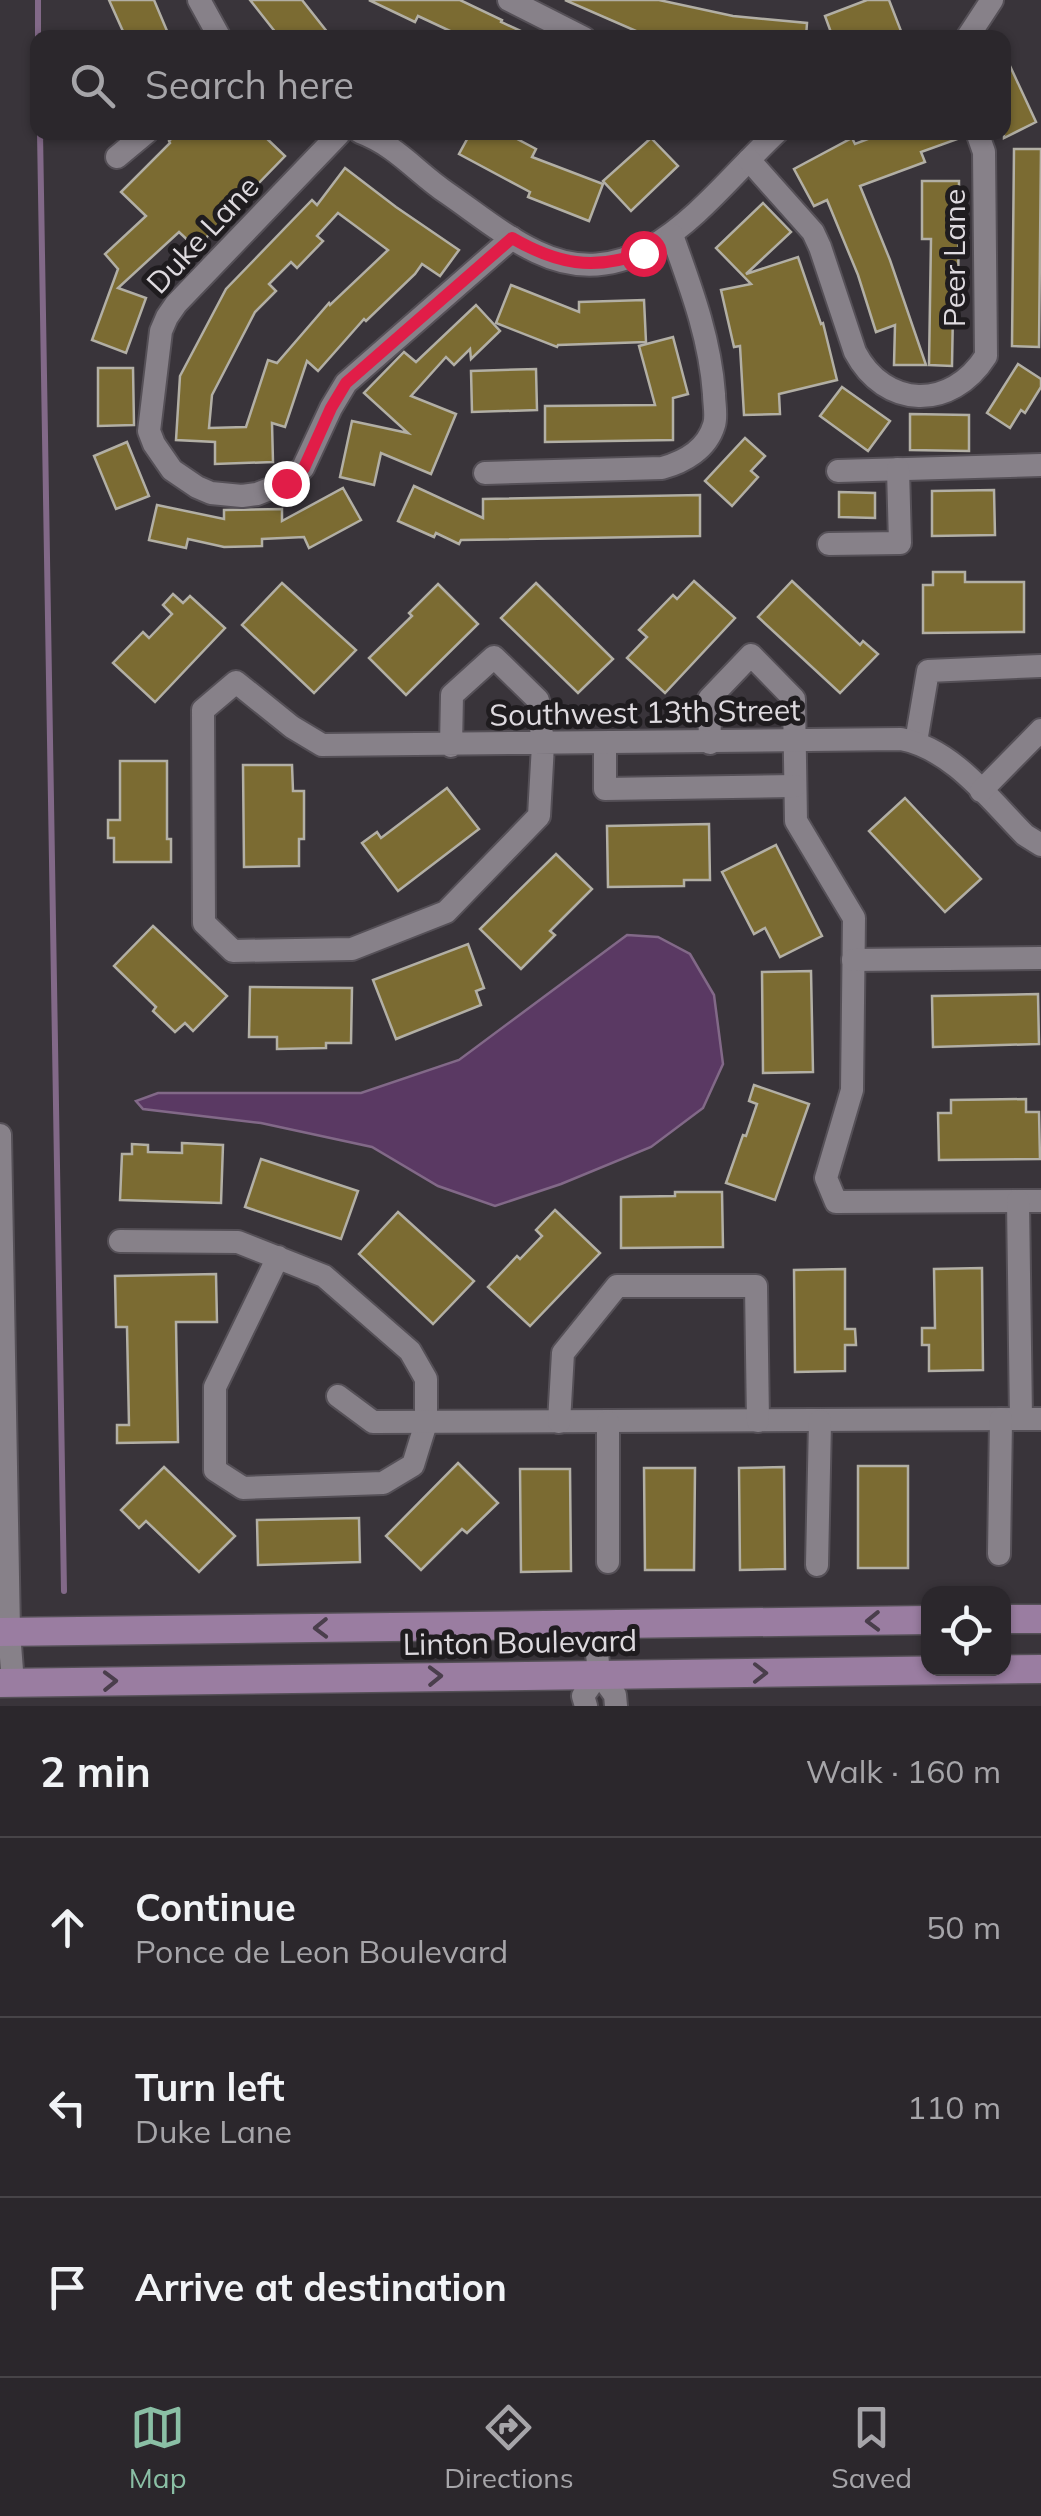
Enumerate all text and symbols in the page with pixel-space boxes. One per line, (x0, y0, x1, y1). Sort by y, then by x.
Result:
search box (30, 30, 1011, 140)
icon: search (65, 58, 120, 113)
text: Search here (145, 61, 354, 109)
street label: Duke Lane (138, 168, 266, 301)
street label: Peer Lane (935, 189, 973, 327)
route start (621, 231, 667, 277)
route end (264, 461, 310, 507)
street label: Southwest 13th Street (489, 690, 801, 734)
map controls (921, 1586, 1011, 1676)
button: locate (921, 1586, 1011, 1676)
one-way arrow (865, 1610, 880, 1632)
one-way arrow (313, 1617, 328, 1639)
street label: Linton Boulevard (402, 1621, 637, 1663)
one-way arrow (752, 1662, 768, 1684)
one-way arrow (428, 1665, 443, 1687)
one-way arrow (103, 1671, 119, 1692)
text: 2 min (40, 1745, 151, 1798)
text: Walk · 160 m (806, 1751, 1001, 1791)
text: Continue (135, 1883, 296, 1931)
icon: ahead (40, 1900, 95, 1955)
text: 50 m (926, 1907, 1001, 1947)
text: Ponce de Leon Boulevard (135, 1931, 508, 1971)
text: Turn left (135, 2063, 285, 2111)
icon: left (40, 2080, 95, 2135)
text: 110 m (907, 2087, 1001, 2127)
text: Duke Lane (135, 2111, 292, 2151)
icon: arrive (40, 2260, 95, 2315)
text: Arrive at destination (135, 2263, 507, 2311)
tab: Map (129, 2400, 186, 2495)
tab: Directions (444, 2400, 574, 2495)
tab: Saved (831, 2400, 912, 2495)

